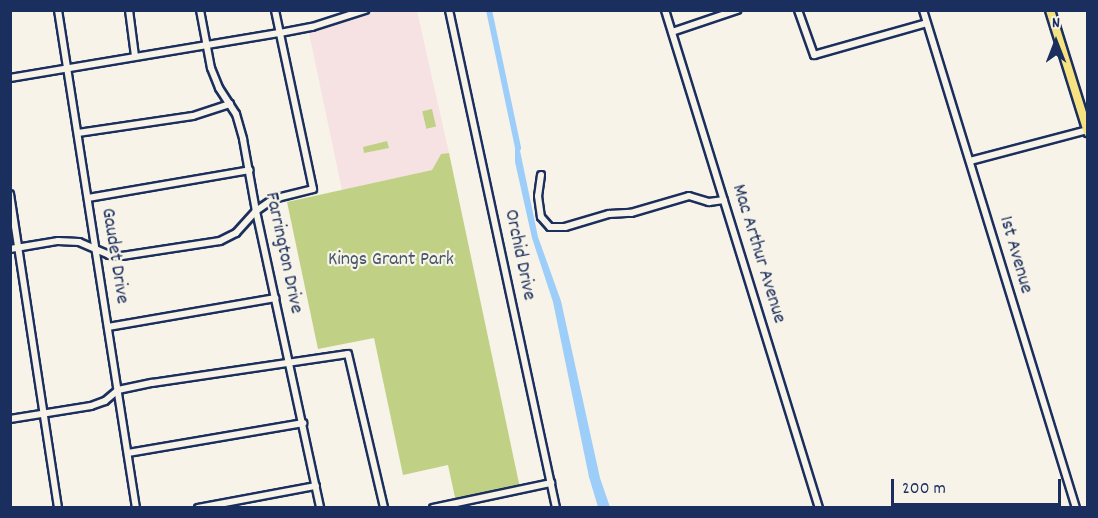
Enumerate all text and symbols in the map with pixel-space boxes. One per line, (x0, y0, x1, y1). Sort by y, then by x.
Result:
north arrow (1026, 12, 1086, 72)
text: N (1052, 12, 1060, 35)
street label: Mac Arthur Avenue (725, 182, 791, 326)
street label: Farrington Drive (258, 190, 308, 316)
street label: Gaudet Drive (95, 206, 133, 306)
street label: Orchid Drive (498, 207, 540, 303)
street label: 1st Avenue (993, 213, 1037, 297)
park label: Kings Grant Park (328, 248, 454, 272)
scale bar (894, 467, 1064, 505)
text: 200 m (902, 477, 946, 502)

